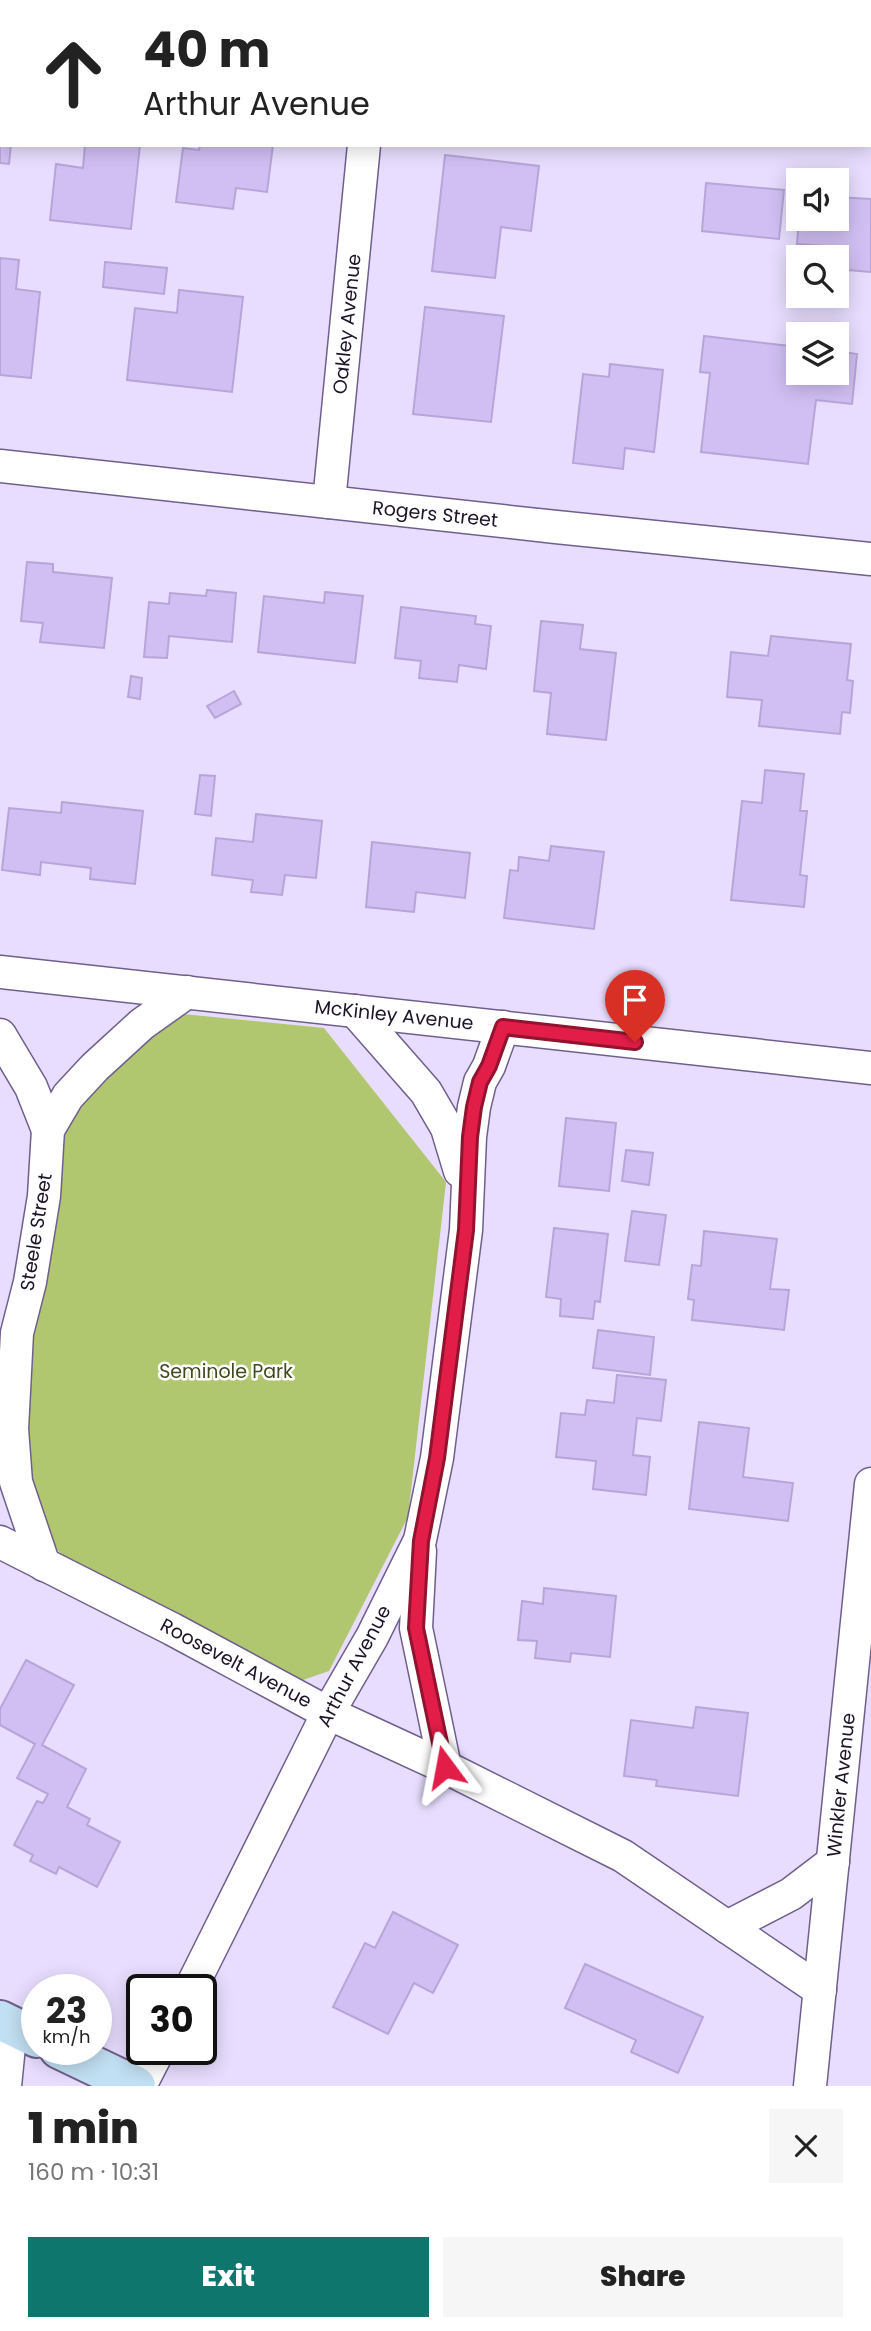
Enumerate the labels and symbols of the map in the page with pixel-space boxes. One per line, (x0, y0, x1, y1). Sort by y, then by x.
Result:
street label: Oakley Avenue (326, 252, 368, 396)
street label: Rogers Street (371, 494, 499, 534)
pin (605, 970, 665, 1042)
street label: McKinley Avenue (313, 993, 475, 1037)
street label: Steele Street (13, 1171, 59, 1293)
park label: Seminole Park (159, 1358, 293, 1385)
street label: Arthur Avenue (310, 1600, 398, 1732)
street label: Roosevelt Avenue (155, 1612, 317, 1714)
street label: Winkler Avenue (820, 1711, 862, 1859)
position arrow (408, 1730, 482, 1804)
speed limit sign: 30 (126, 1974, 217, 2065)

